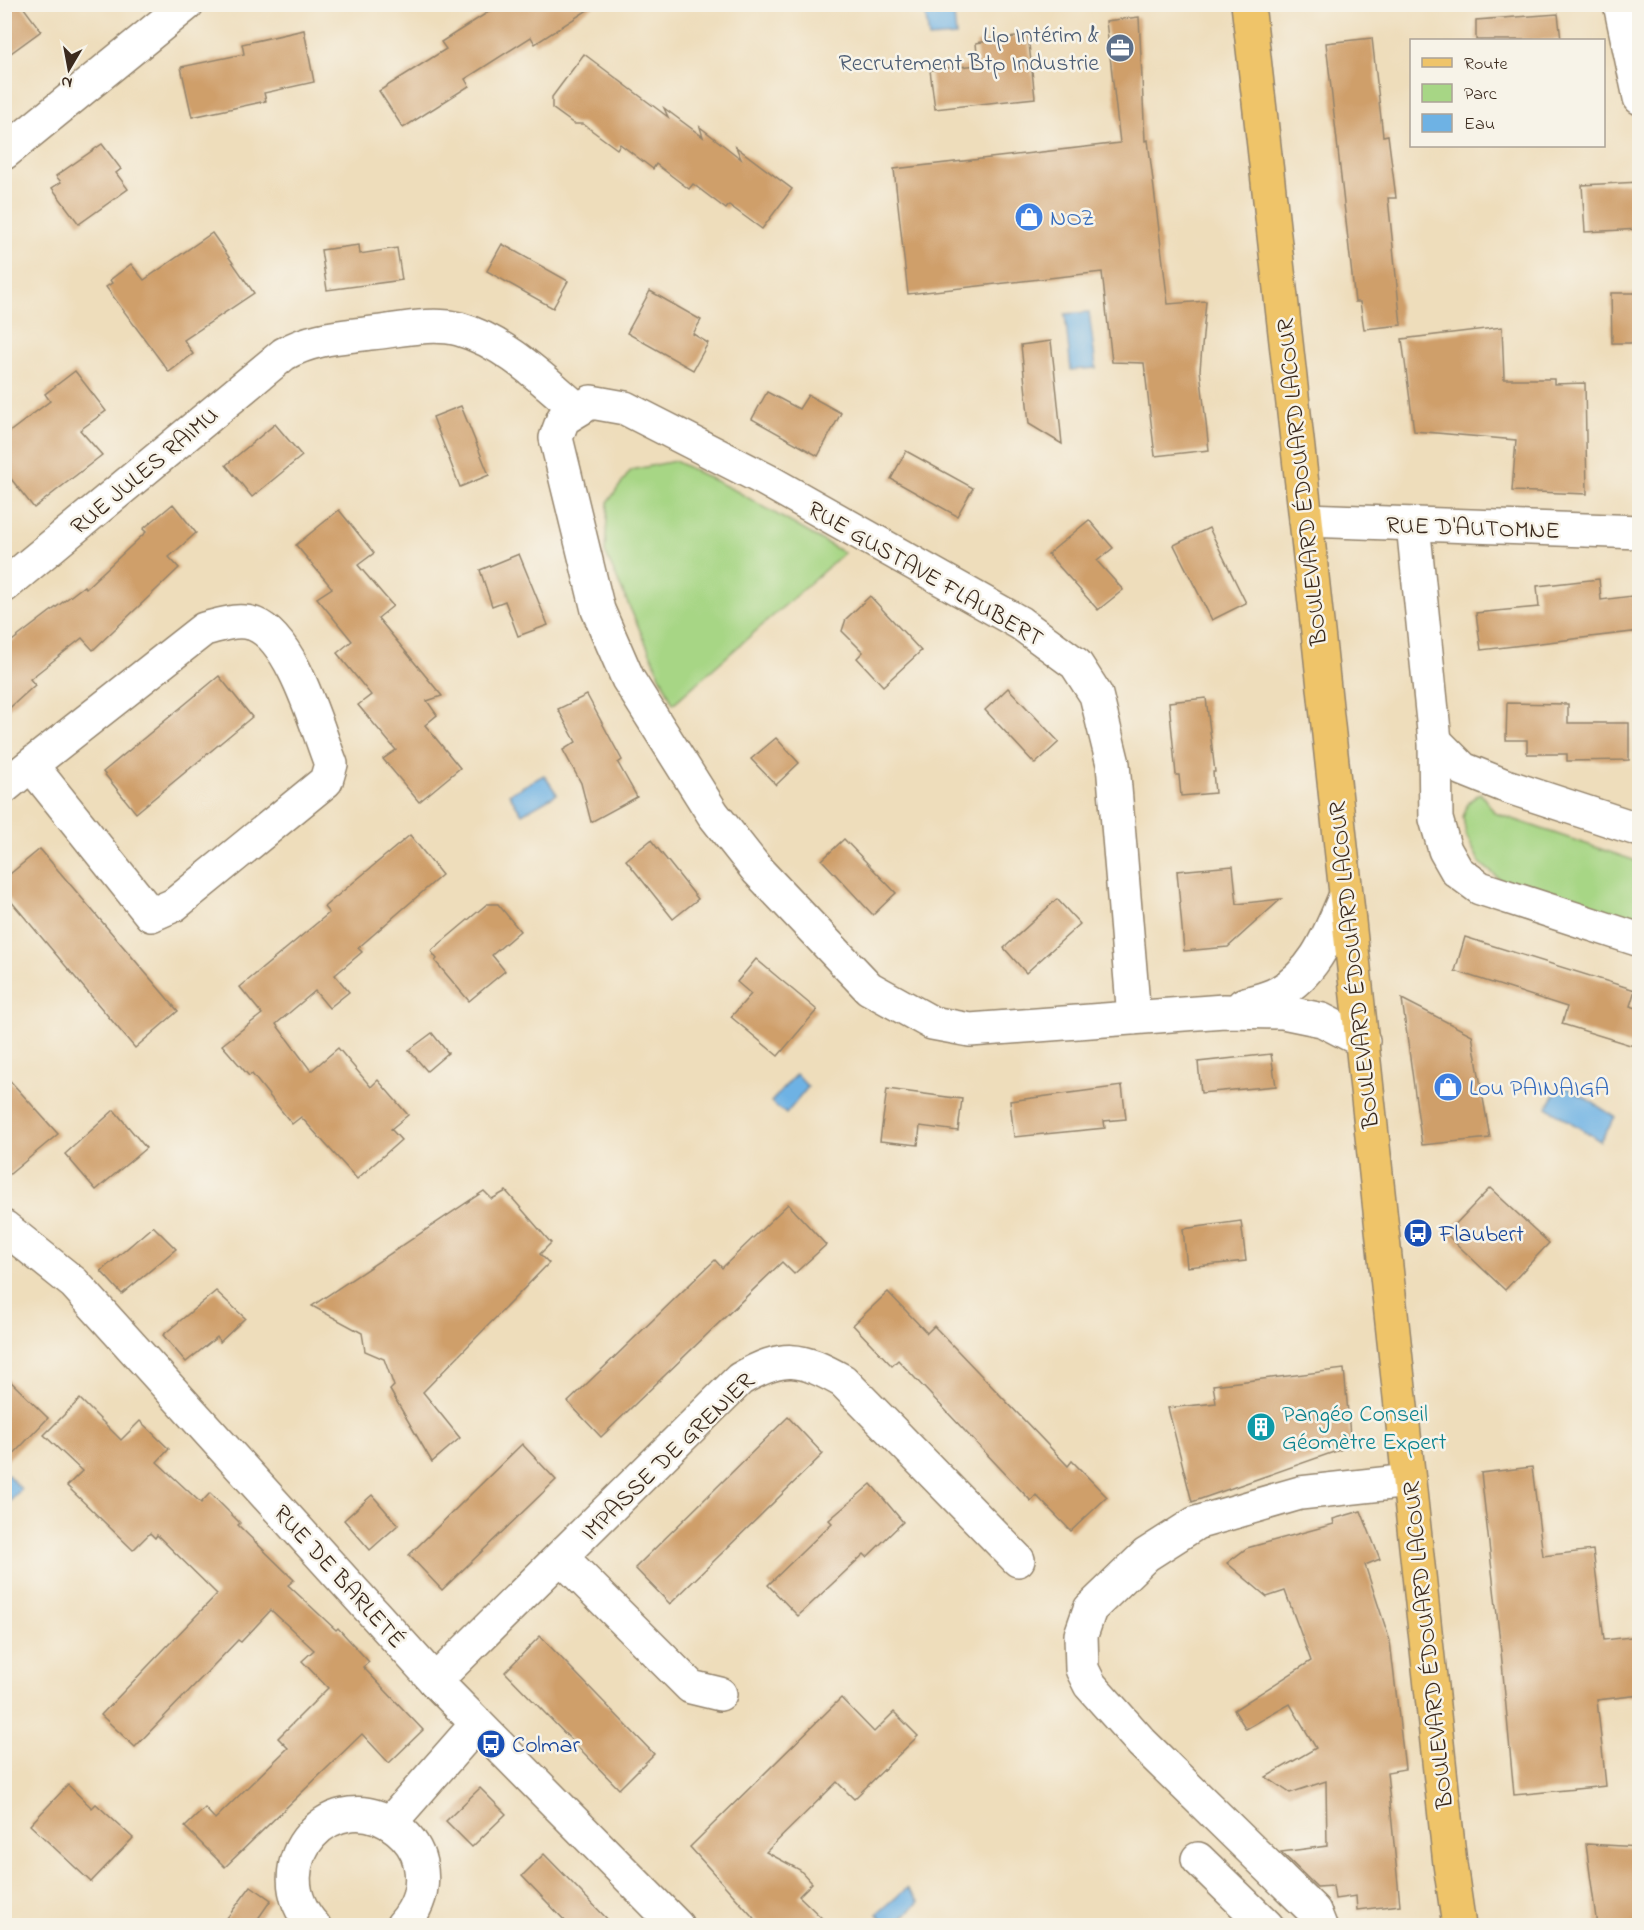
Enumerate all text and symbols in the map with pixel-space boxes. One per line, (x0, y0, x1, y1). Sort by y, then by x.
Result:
place label: Lip Intérim & Recrutement Btp Industrie (838, 19, 1099, 82)
office icon: Lip Intérim & Recrutement Btp Industrie (1104, 32, 1136, 64)
north arrow (39, 39, 99, 99)
legend (1410, 39, 1605, 147)
text: Route (1464, 52, 1509, 78)
text: N (59, 69, 74, 95)
text: Parc (1464, 82, 1497, 108)
text: Eau (1464, 112, 1495, 138)
shop icon: NOZ (1013, 201, 1045, 233)
place label: NOZ (1050, 202, 1094, 237)
street label: BOULEVARD ÉDOUARD LACOUR (1269, 316, 1338, 648)
street label: RUE JULES RAIMU (64, 399, 227, 545)
street label: RUE GUSTAVE FLAUBERT (800, 493, 1049, 657)
street label: RUE D'AUTOMNE (1385, 509, 1560, 550)
street label: BOULEVARD ÉDOUARD LACOUR (1321, 799, 1390, 1131)
shop icon: Lou PAINAIGA (1432, 1071, 1464, 1103)
place label: Lou PAINAIGA (1469, 1072, 1609, 1107)
bus stop icon: Flaubert (1402, 1217, 1434, 1249)
place label: Flaubert (1438, 1218, 1524, 1253)
street label: IMPASSE DE GRENIER (574, 1365, 764, 1550)
place label: Pangéo Conseil Géomètre Expert (1282, 1398, 1447, 1461)
building icon: Pangéo Conseil Géomètre Expert (1245, 1411, 1277, 1443)
street label: BOULEVARD ÉDOUARD LACOUR (1395, 1479, 1464, 1811)
street label: RUE DE BARLETÉ (264, 1498, 412, 1657)
bus stop icon: Colmar (475, 1728, 507, 1760)
place label: Colmar (512, 1729, 581, 1764)

